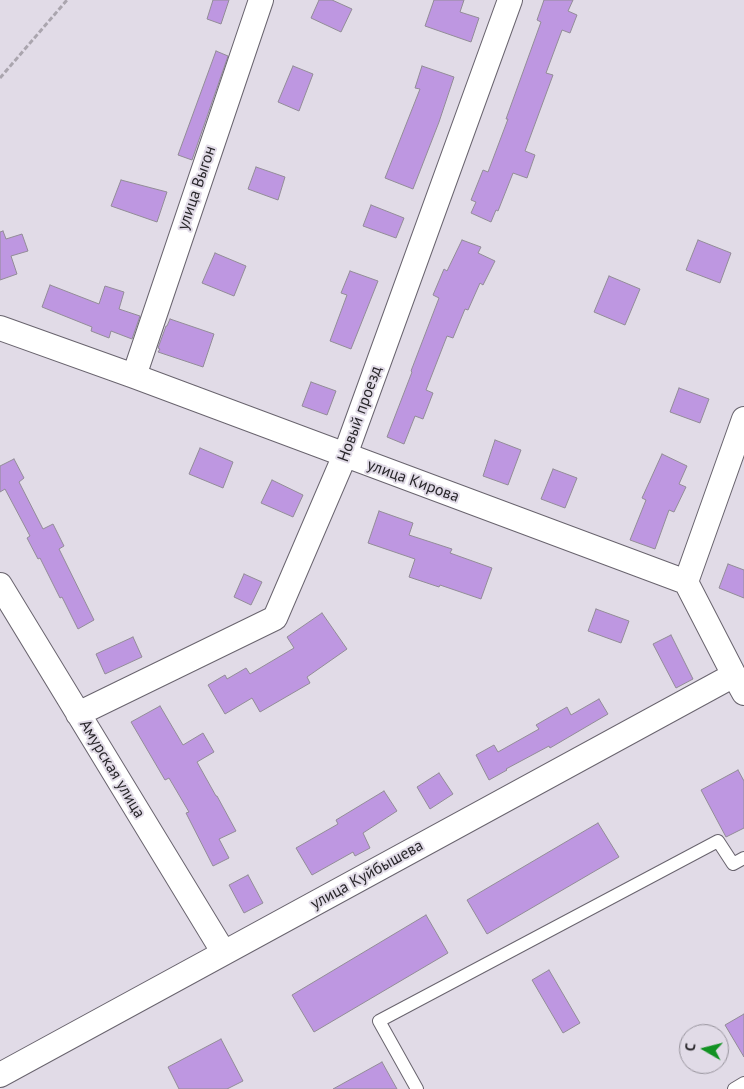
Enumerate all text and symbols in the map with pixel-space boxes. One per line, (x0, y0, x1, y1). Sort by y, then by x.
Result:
street label: улица Выгон (174, 143, 220, 233)
street label: Новый проезд (334, 363, 386, 465)
street label: улица Кирова (364, 455, 462, 507)
street label: Амурская улица (75, 716, 149, 822)
street label: улица Куйбышева (307, 836, 427, 914)
north arrow (679, 1024, 729, 1074)
text: С (681, 1042, 700, 1052)

